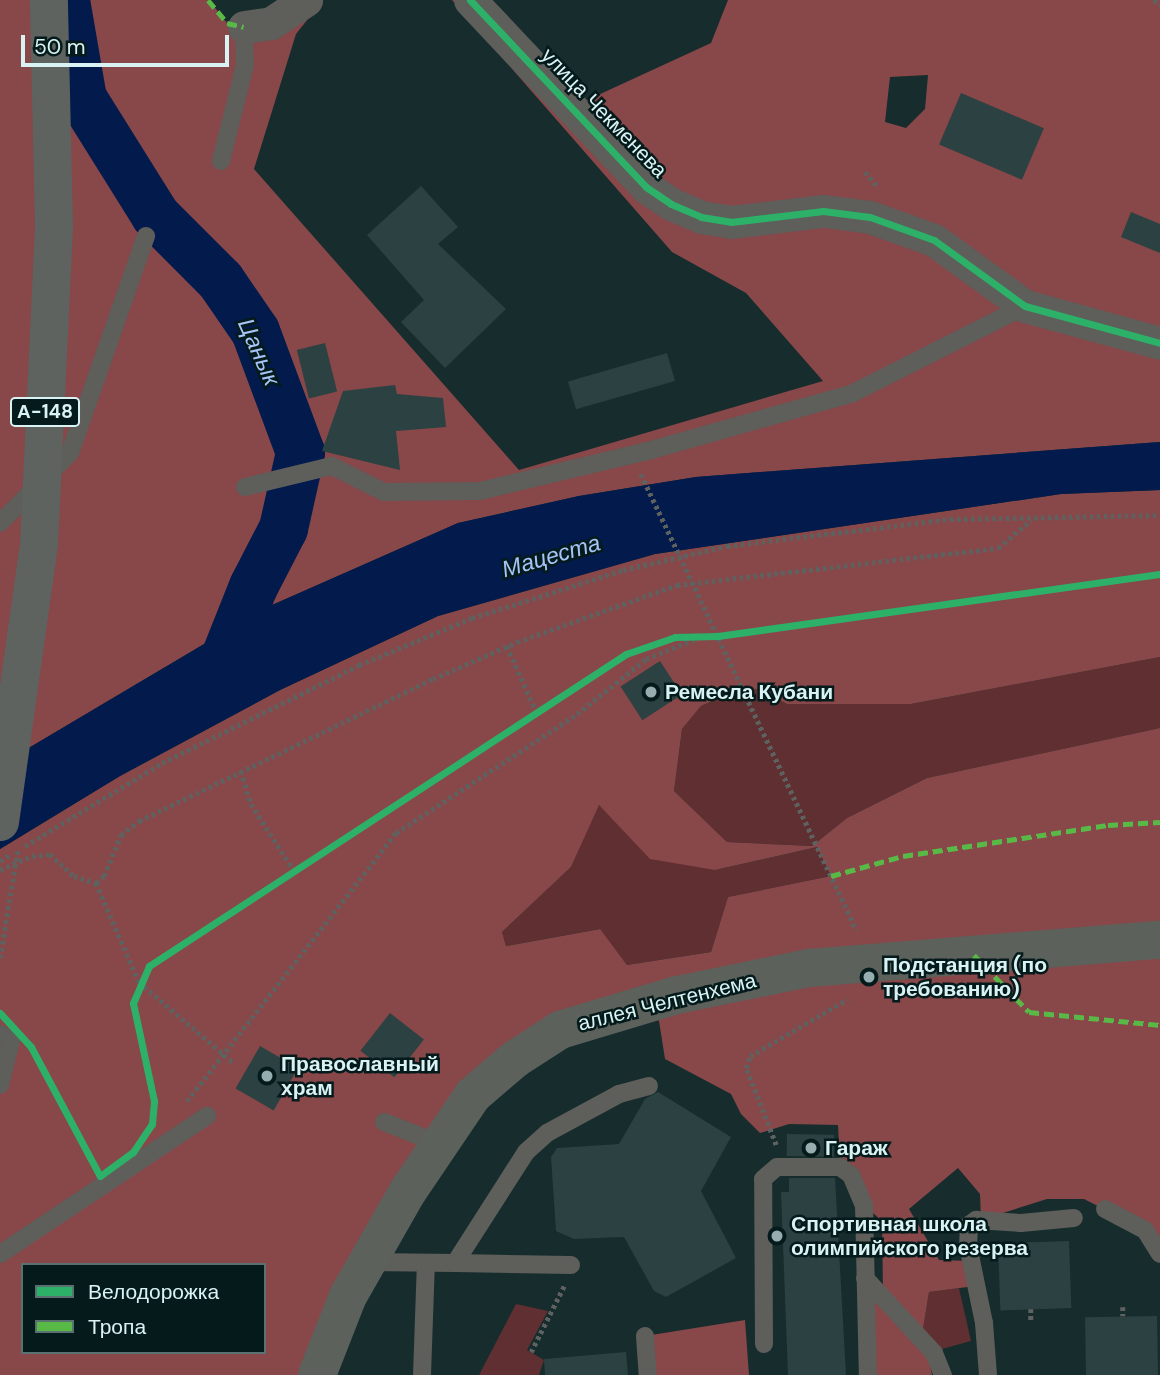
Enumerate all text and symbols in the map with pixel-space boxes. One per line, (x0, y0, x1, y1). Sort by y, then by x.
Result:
scale bar (24, 21, 233, 65)
text: 50 m (34, 33, 85, 61)
street label: улица Чекменева (536, 43, 672, 183)
water label: Цанык (232, 314, 286, 390)
road number: А-148 (10, 396, 80, 428)
water label: Мацеста (499, 529, 603, 583)
place label: Ремесла Кубани (665, 679, 833, 705)
marker: Ремесла Кубани (643, 684, 659, 700)
place label: Подстанция (по требованию) (883, 952, 1047, 1002)
street label: аллея Челтенхема (575, 968, 759, 1036)
marker: Подстанция (по требованию) (861, 969, 877, 985)
place label: Православный храм (281, 1051, 439, 1101)
marker: Православный храм (259, 1068, 275, 1084)
place label: Гараж (825, 1135, 888, 1161)
marker: Гараж (803, 1140, 819, 1156)
place label: Спортивная школа олимпийского резерва (791, 1211, 1028, 1261)
marker: Спортивная школа олимпийского резерва (769, 1228, 785, 1244)
legend (21, 1263, 266, 1354)
text: Велодорожка (88, 1278, 219, 1306)
text: Тропа (88, 1313, 146, 1341)

